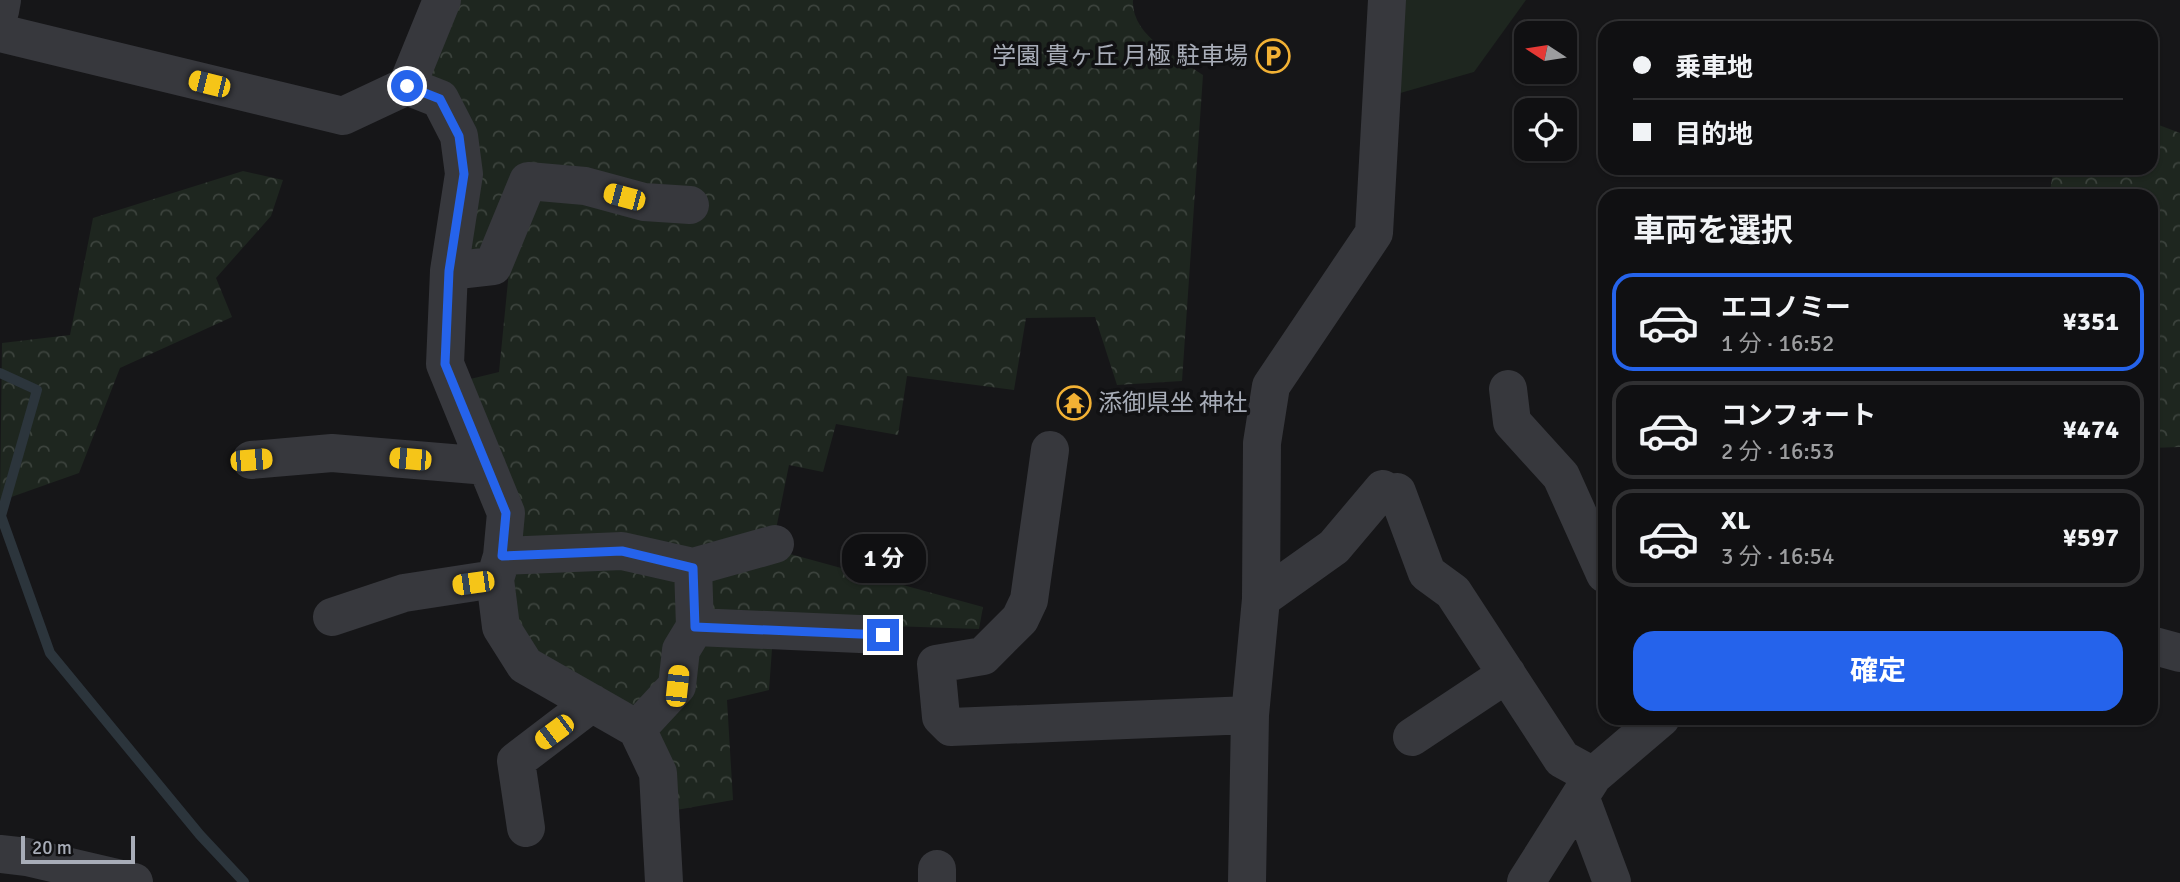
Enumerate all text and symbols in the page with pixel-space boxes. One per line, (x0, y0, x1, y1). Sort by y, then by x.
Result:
north arrow (1514, 21, 1577, 84)
map controls (1514, 21, 1577, 161)
parking icon: 学園 貴ヶ丘 月極 駐車場 (1254, 37, 1292, 75)
place label: 学園 貴ヶ丘 月極 駐車場 (992, 41, 1248, 71)
text: 乗車地 (1675, 52, 1753, 84)
car (187, 69, 232, 99)
route start (391, 70, 423, 102)
button: locate (1514, 98, 1577, 161)
text: 目的地 (1675, 119, 1753, 151)
car (601, 181, 648, 213)
text: 車両を選択 (1633, 211, 1793, 250)
icon: car (1637, 291, 1700, 354)
text: エコノミー (1721, 292, 1851, 324)
text: ¥351 (2063, 306, 2119, 338)
text: 1 分 · 16:52 (1721, 329, 1834, 358)
temple icon: 添御県坐 神社 (1055, 384, 1093, 422)
place label: 添御県坐 神社 (1098, 388, 1247, 418)
icon: car (1637, 399, 1700, 462)
text: コンフォート (1721, 400, 1876, 432)
text: ¥474 (2063, 414, 2119, 446)
text: 2 分 · 16:53 (1721, 437, 1834, 466)
car (389, 447, 432, 471)
car (230, 448, 273, 472)
text: XL (1721, 505, 1751, 537)
icon: car (1637, 507, 1700, 570)
text: ¥597 (2063, 522, 2119, 554)
callout: 1 分 (841, 534, 925, 582)
text: 3 分 · 16:54 (1721, 542, 1834, 571)
text: 1 分 (864, 544, 904, 573)
car (451, 570, 496, 596)
route end (867, 619, 899, 651)
button: 確定 (1633, 631, 2123, 711)
car (665, 664, 690, 708)
car (531, 711, 578, 753)
scale bar (21, 833, 135, 865)
text: 20 m (32, 836, 72, 860)

